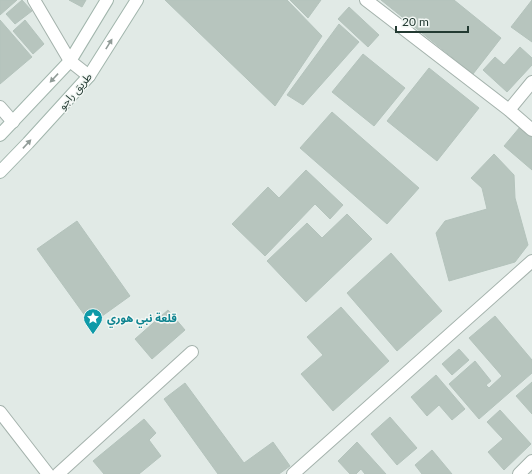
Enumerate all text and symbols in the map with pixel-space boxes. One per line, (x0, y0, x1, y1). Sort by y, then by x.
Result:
scale bar (396, 8, 468, 34)
text: 20 m (402, 14, 429, 29)
one-way arrow (105, 39, 113, 49)
street label: طريق راجو (55, 70, 95, 112)
one-way arrow (49, 73, 59, 83)
one-way arrow (22, 139, 32, 149)
place icon: قلعة نبي هوري (82, 307, 104, 335)
place label: قلعة نبي هوري (107, 311, 177, 328)

